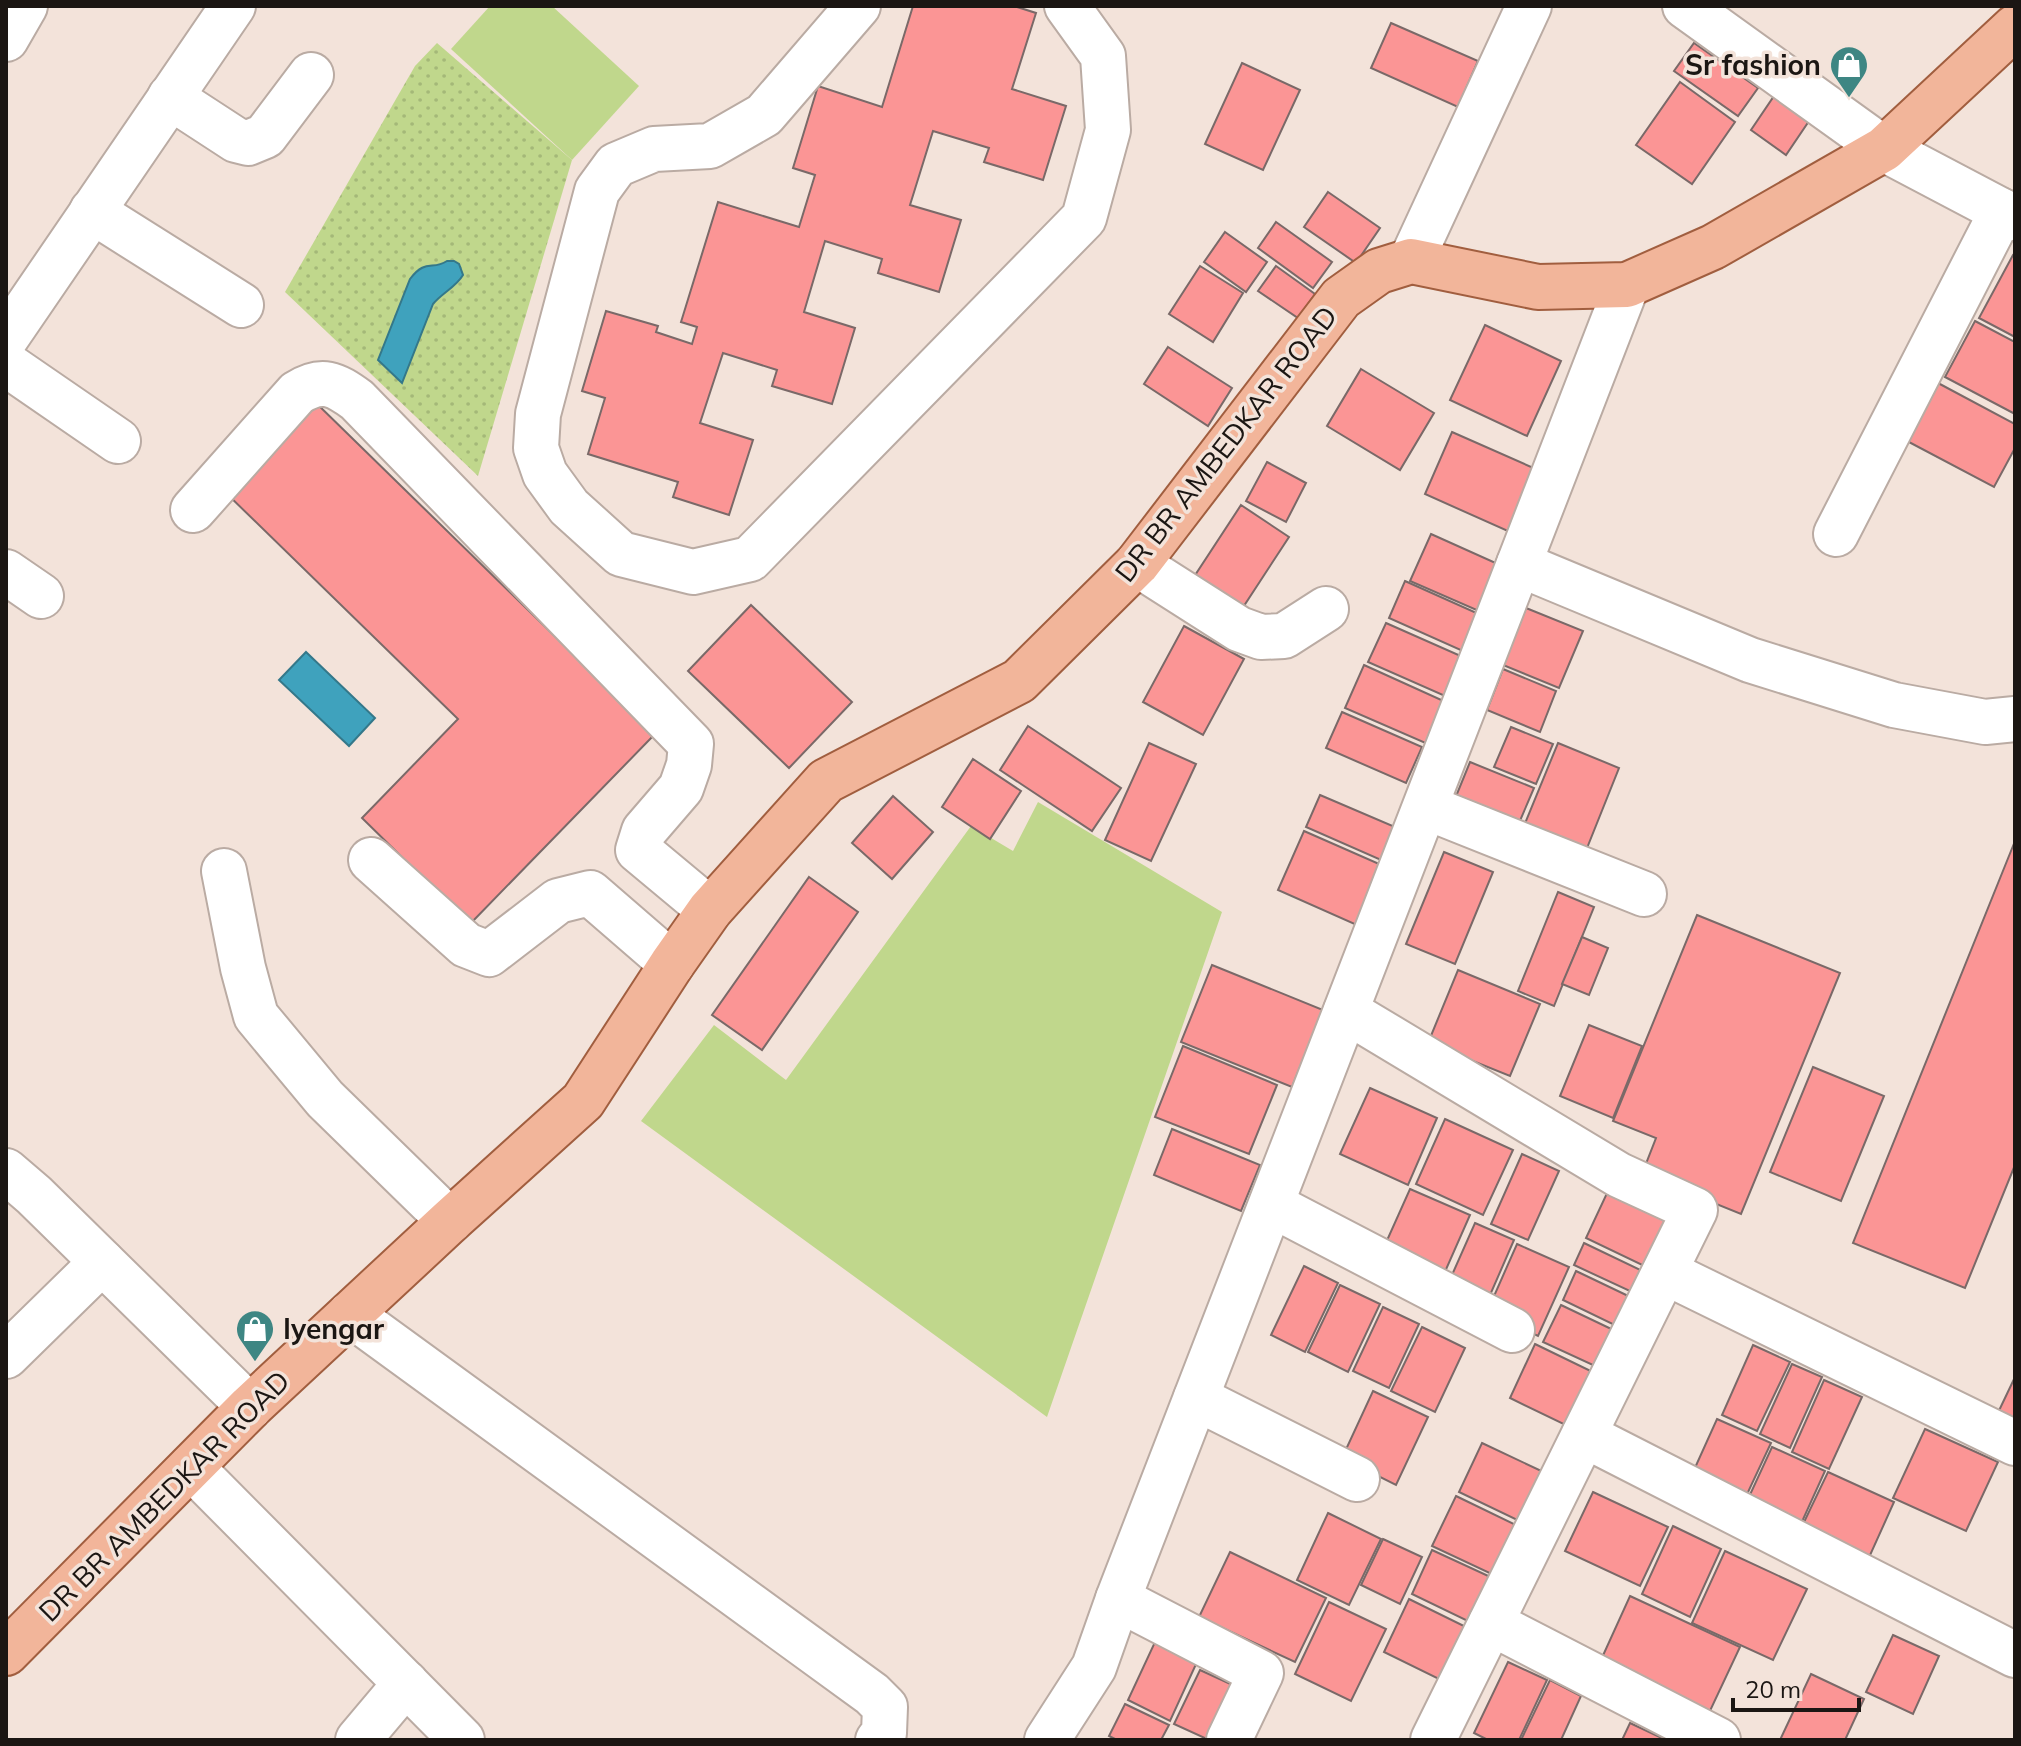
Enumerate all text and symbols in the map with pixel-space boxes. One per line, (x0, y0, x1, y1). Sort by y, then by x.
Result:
shop icon: Sr fashion (1828, 44, 1870, 99)
place label: Sr fashion (1685, 47, 1821, 82)
street label: DR BR AMBEDKAR ROAD (1107, 299, 1344, 589)
shop icon: Iyengar (234, 1308, 276, 1363)
place label: Iyengar (283, 1311, 384, 1346)
street label: DR BR AMBEDKAR ROAD (31, 1363, 296, 1628)
scale bar (1733, 1662, 1859, 1712)
text: 20 m (1745, 1674, 1801, 1704)

